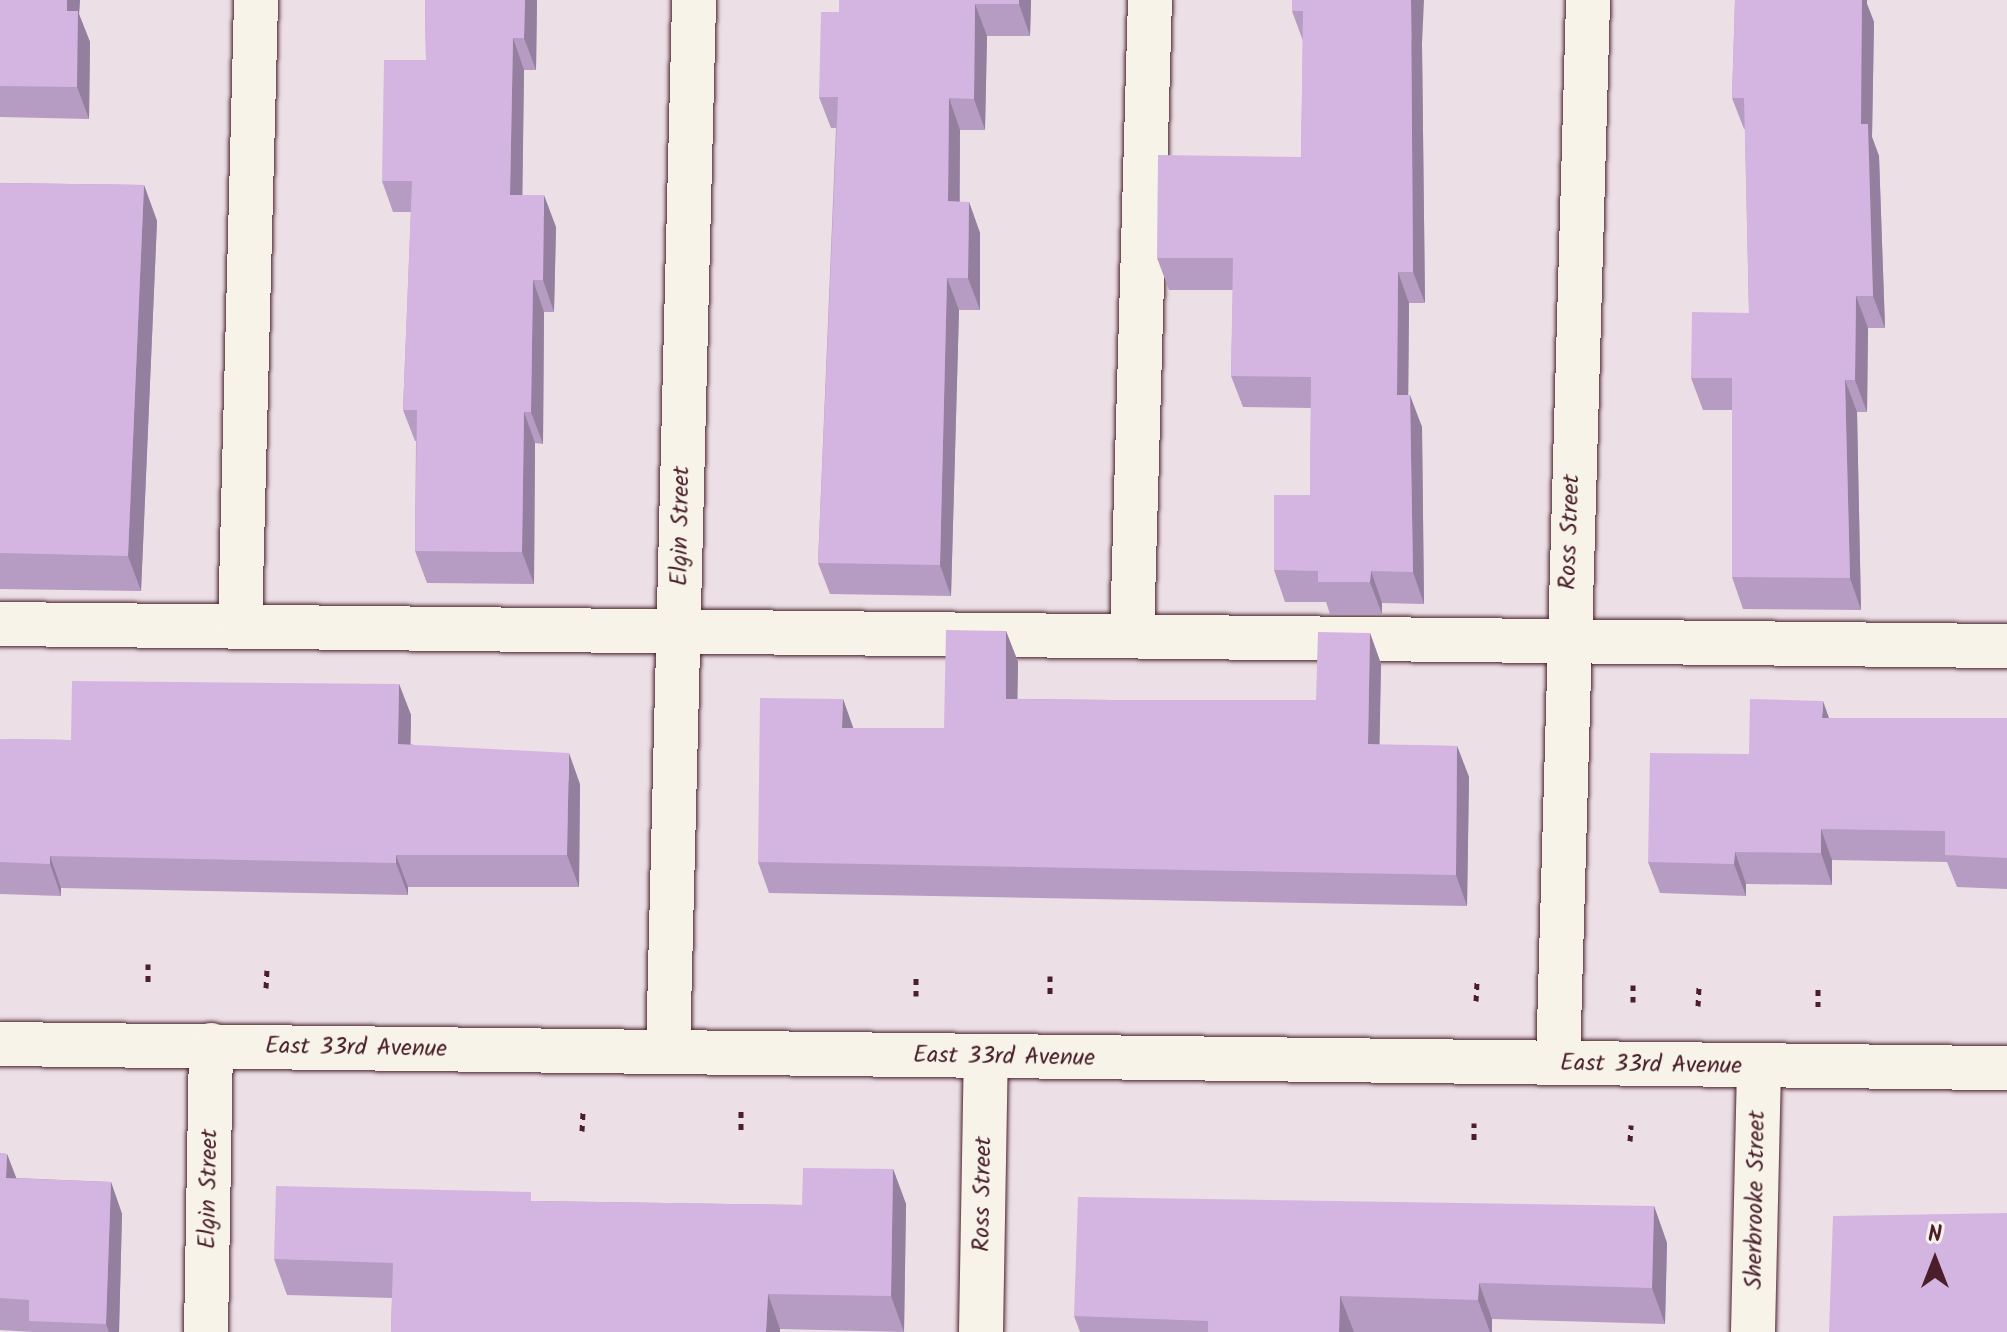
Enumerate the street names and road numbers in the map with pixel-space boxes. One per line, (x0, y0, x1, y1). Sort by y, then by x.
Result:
street label: Elgin Street (666, 466, 696, 586)
street label: Ross Street (1554, 474, 1586, 590)
street label: East 33rd Avenue (265, 1032, 447, 1064)
street label: East 33rd Avenue (913, 1041, 1095, 1073)
street label: East 33rd Avenue (1560, 1049, 1742, 1081)
street label: Sherbrooke Street (1740, 1110, 1772, 1290)
street label: Elgin Street (194, 1129, 224, 1249)
street label: Ross Street (968, 1136, 998, 1252)

